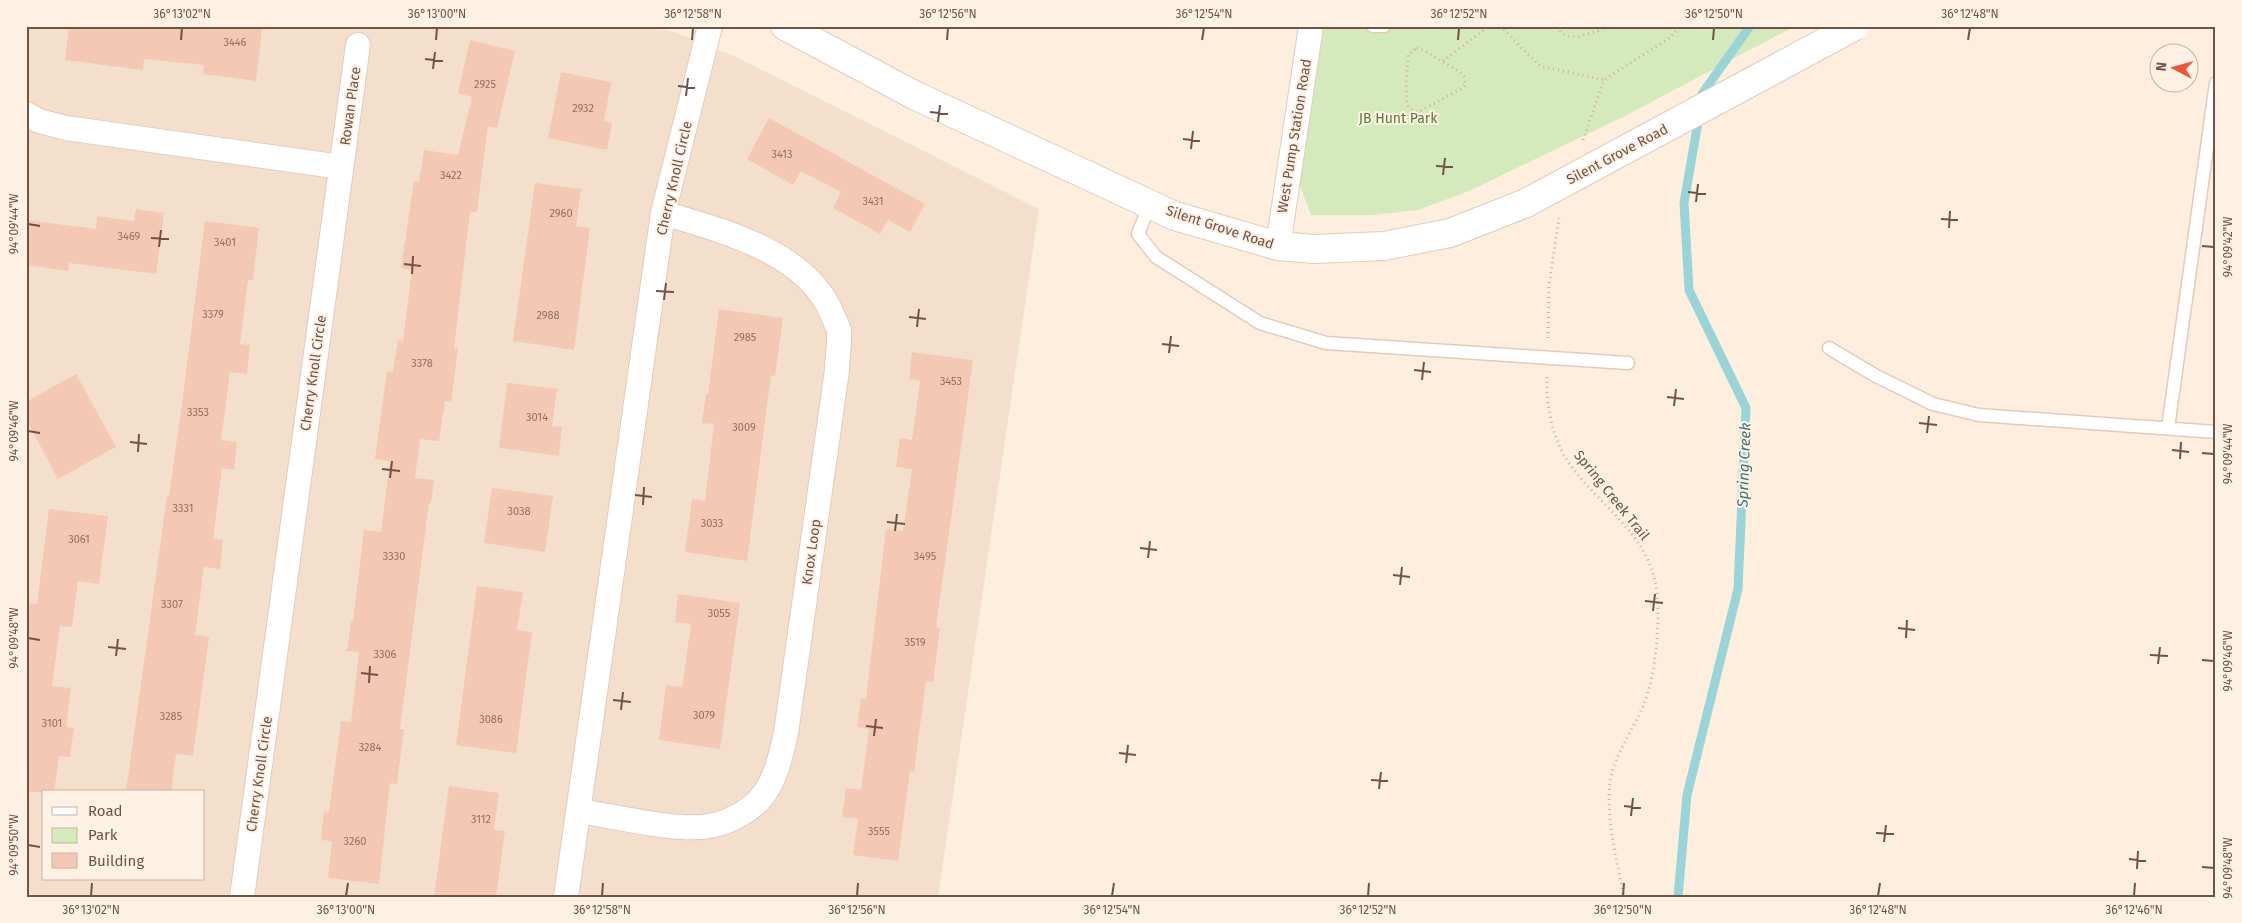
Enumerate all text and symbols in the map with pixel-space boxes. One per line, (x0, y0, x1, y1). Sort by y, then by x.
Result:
text: 36°13'02"N (153, 7, 211, 21)
text: 36°13'00"N (408, 7, 466, 21)
text: 36°12'58"N (664, 7, 722, 21)
text: 36°12'56"N (919, 7, 977, 21)
text: 36°12'54"N (1175, 7, 1233, 21)
text: 36°12'52"N (1430, 7, 1488, 21)
text: 36°12'50"N (1685, 7, 1743, 21)
text: 36°12'48"N (1941, 7, 1999, 21)
house number: 3446 (223, 36, 247, 49)
north arrow (2150, 42, 2200, 92)
street label: West Pump Station Road (1274, 58, 1315, 214)
text: N (2153, 61, 2171, 72)
street label: Rowan Place (337, 66, 364, 147)
house number: 2925 (474, 78, 496, 91)
house number: 2932 (572, 102, 594, 115)
park label: JB Hunt Park (1359, 110, 1438, 127)
street label: Cherry Knoll Circle (653, 119, 696, 237)
street label: Silent Grove Road (1564, 121, 1671, 188)
house number: 3413 (772, 148, 792, 161)
house number: 3422 (440, 169, 462, 182)
text: 94°09'44"W (7, 194, 21, 254)
house number: 3431 (862, 195, 884, 208)
street label: Silent Grove Road (1164, 202, 1276, 253)
house number: 2960 (549, 207, 573, 220)
text: 94°09'42"W (2221, 217, 2235, 277)
house number: 3469 (118, 230, 141, 243)
house number: 3401 (214, 236, 236, 249)
house number: 3379 (202, 308, 224, 321)
house number: 2988 (536, 309, 560, 322)
street label: Cherry Knoll Circle (297, 314, 330, 432)
house number: 2985 (734, 331, 757, 344)
house number: 3378 (411, 357, 433, 370)
house number: 3453 (940, 375, 962, 388)
text: 94°09'46"W (7, 400, 21, 462)
house number: 3353 (187, 406, 209, 419)
house number: 3014 (526, 411, 548, 424)
house number: 3009 (732, 421, 756, 434)
water label: Spring Creek (1733, 422, 1754, 509)
text: 94°09'44"W (2221, 424, 2235, 484)
street label: Spring Creek Trail (1570, 447, 1653, 544)
house number: 3331 (173, 502, 193, 515)
house number: 3038 (507, 505, 531, 518)
house number: 3033 (701, 517, 723, 530)
street label: Knox Loop (798, 518, 825, 586)
house number: 3061 (68, 533, 90, 546)
house number: 3330 (383, 550, 405, 563)
house number: 3495 (914, 550, 937, 563)
house number: 3307 (161, 598, 183, 611)
text: 94°09'48"W (7, 607, 21, 669)
house number: 3055 (708, 607, 731, 620)
text: 94°09'46"W (2221, 630, 2235, 692)
house number: 3519 (905, 636, 926, 649)
house number: 3306 (374, 648, 397, 661)
house number: 3079 (693, 709, 715, 722)
house number: 3285 (160, 710, 183, 723)
house number: 3086 (479, 713, 503, 726)
street label: Cherry Knoll Circle (243, 715, 276, 833)
house number: 3101 (42, 717, 62, 730)
house number: 3284 (359, 741, 382, 754)
legend (42, 790, 205, 880)
text: Road (88, 802, 123, 820)
house number: 3112 (471, 813, 491, 826)
text: 94°09'50"W (7, 814, 21, 876)
house number: 3555 (868, 825, 890, 838)
text: Park (88, 826, 118, 844)
house number: 3260 (344, 835, 366, 848)
text: 94°09'48"W (2221, 837, 2235, 899)
text: Building (88, 852, 144, 870)
text: 36°13'02"N (62, 903, 120, 917)
text: 36°13'00"N (317, 903, 375, 917)
text: 36°12'58"N (573, 903, 631, 917)
text: 36°12'56"N (828, 903, 886, 917)
text: 36°12'54"N (1083, 903, 1141, 917)
text: 36°12'52"N (1339, 903, 1397, 917)
text: 36°12'50"N (1594, 903, 1652, 917)
text: 36°12'48"N (1849, 903, 1907, 917)
text: 36°12'46"N (2105, 903, 2163, 917)

